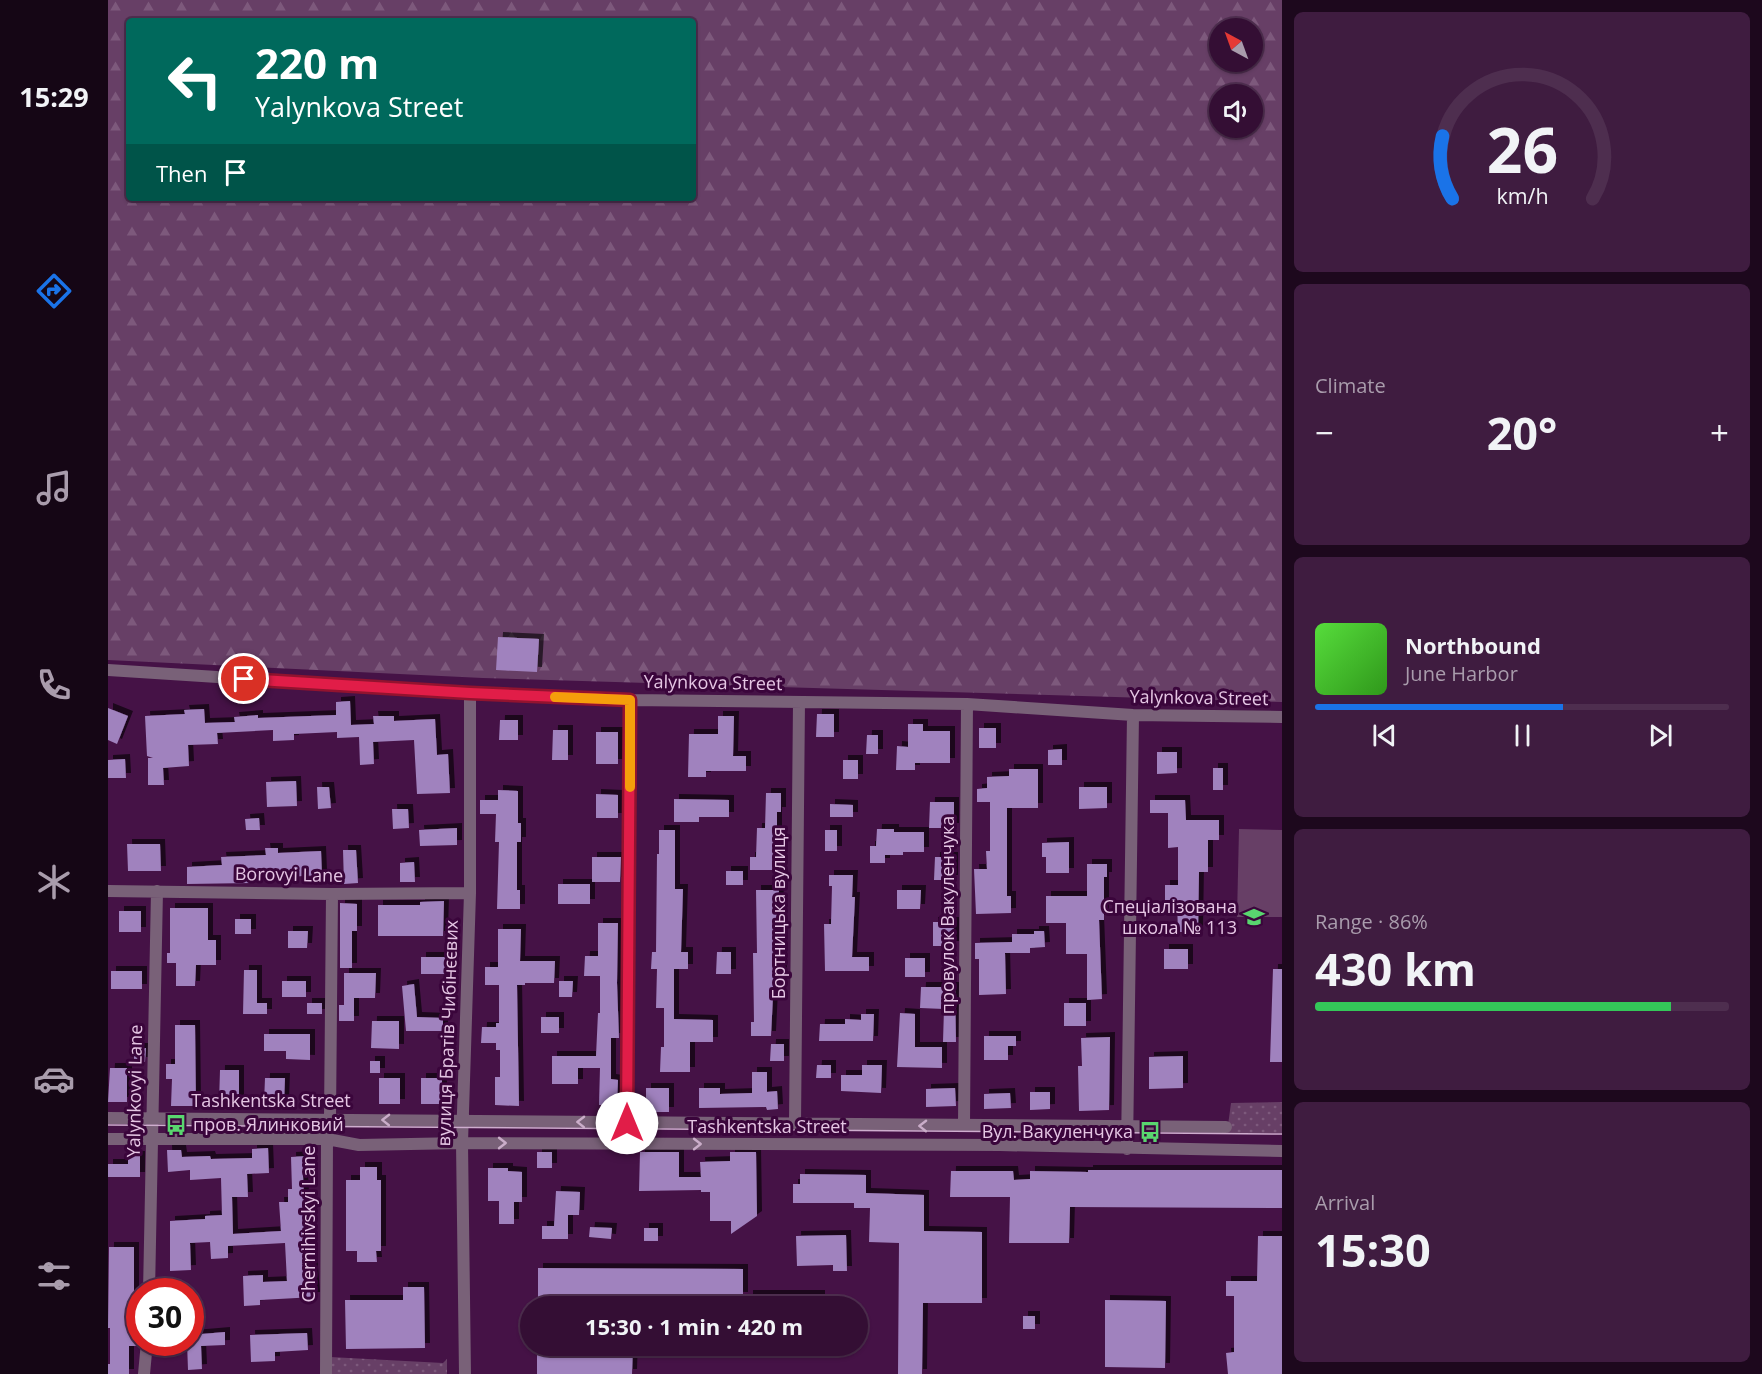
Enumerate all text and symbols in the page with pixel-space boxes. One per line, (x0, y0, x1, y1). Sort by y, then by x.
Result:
north arrow (1209, 18, 1263, 72)
map controls (1209, 18, 1263, 138)
text: 220 m (255, 34, 379, 91)
icon: left (156, 42, 234, 120)
text: 15:29 (19, 78, 89, 115)
button: sound (1209, 84, 1263, 138)
text: Yalynkova Street (255, 88, 463, 125)
text: 26 (1486, 106, 1558, 191)
icon: arrive (219, 156, 252, 189)
text: Then (156, 158, 207, 188)
text: km/h (1496, 182, 1548, 211)
icon: directions (33, 270, 75, 312)
text: Climate (1315, 372, 1386, 399)
text: 20° (1487, 402, 1557, 463)
text: − (1315, 410, 1334, 455)
text: + (1710, 410, 1729, 455)
icon: music (33, 467, 75, 509)
text: Northbound (1405, 630, 1541, 660)
pin (218, 653, 269, 704)
text: June Harbor (1405, 660, 1518, 687)
icon: arrive (227, 662, 260, 695)
icon: phone (33, 664, 75, 706)
street label: Yalynkova Street (643, 669, 783, 695)
street label: Yalynkova Street (1129, 684, 1269, 710)
icon: previous (1368, 719, 1401, 752)
icon: pause (1506, 719, 1539, 752)
icon: next (1644, 719, 1677, 752)
street label: провулок Вакуленчука (935, 816, 959, 1014)
street label: Бортницька вулиця (766, 827, 790, 999)
icon: climate (33, 861, 75, 903)
street label: Borovyi Lane (235, 861, 343, 887)
place label: Спеціалізована школа № 113 (1102, 894, 1237, 939)
school or university icon: Спеціалізована школа № 113 (1242, 905, 1266, 929)
text: Range · 86% (1315, 908, 1428, 935)
street label: вулиця Братів Чибінєєвих (431, 919, 463, 1147)
text: 430 km (1315, 938, 1476, 999)
street label: Yalynkovyi Lane (121, 1024, 147, 1158)
icon: car (33, 1058, 75, 1100)
street label: Tashkentska Street (191, 1088, 351, 1112)
position arrow (595, 1091, 659, 1155)
place label: пров. Ялинковий (193, 1112, 344, 1136)
bus stop icon: пров. Ялинковий (164, 1113, 188, 1137)
one-way arrow (381, 1113, 390, 1126)
street label: Tashkentska Street (687, 1114, 847, 1138)
one-way arrow (576, 1116, 585, 1128)
place label: Вул. Вакуленчука (982, 1119, 1133, 1143)
one-way arrow (918, 1120, 927, 1132)
bus stop icon: Вул. Вакуленчука (1138, 1120, 1162, 1144)
one-way arrow (497, 1137, 506, 1149)
one-way arrow (692, 1138, 701, 1150)
street label: Chernihivskyi Lane (296, 1146, 320, 1302)
text: Arrival (1315, 1189, 1375, 1216)
text: 15:30 (1315, 1219, 1431, 1280)
icon: filters (33, 1255, 75, 1297)
speed limit sign: 30 (126, 1278, 204, 1356)
text: 15:30 · 1 min · 420 m (585, 1311, 803, 1341)

